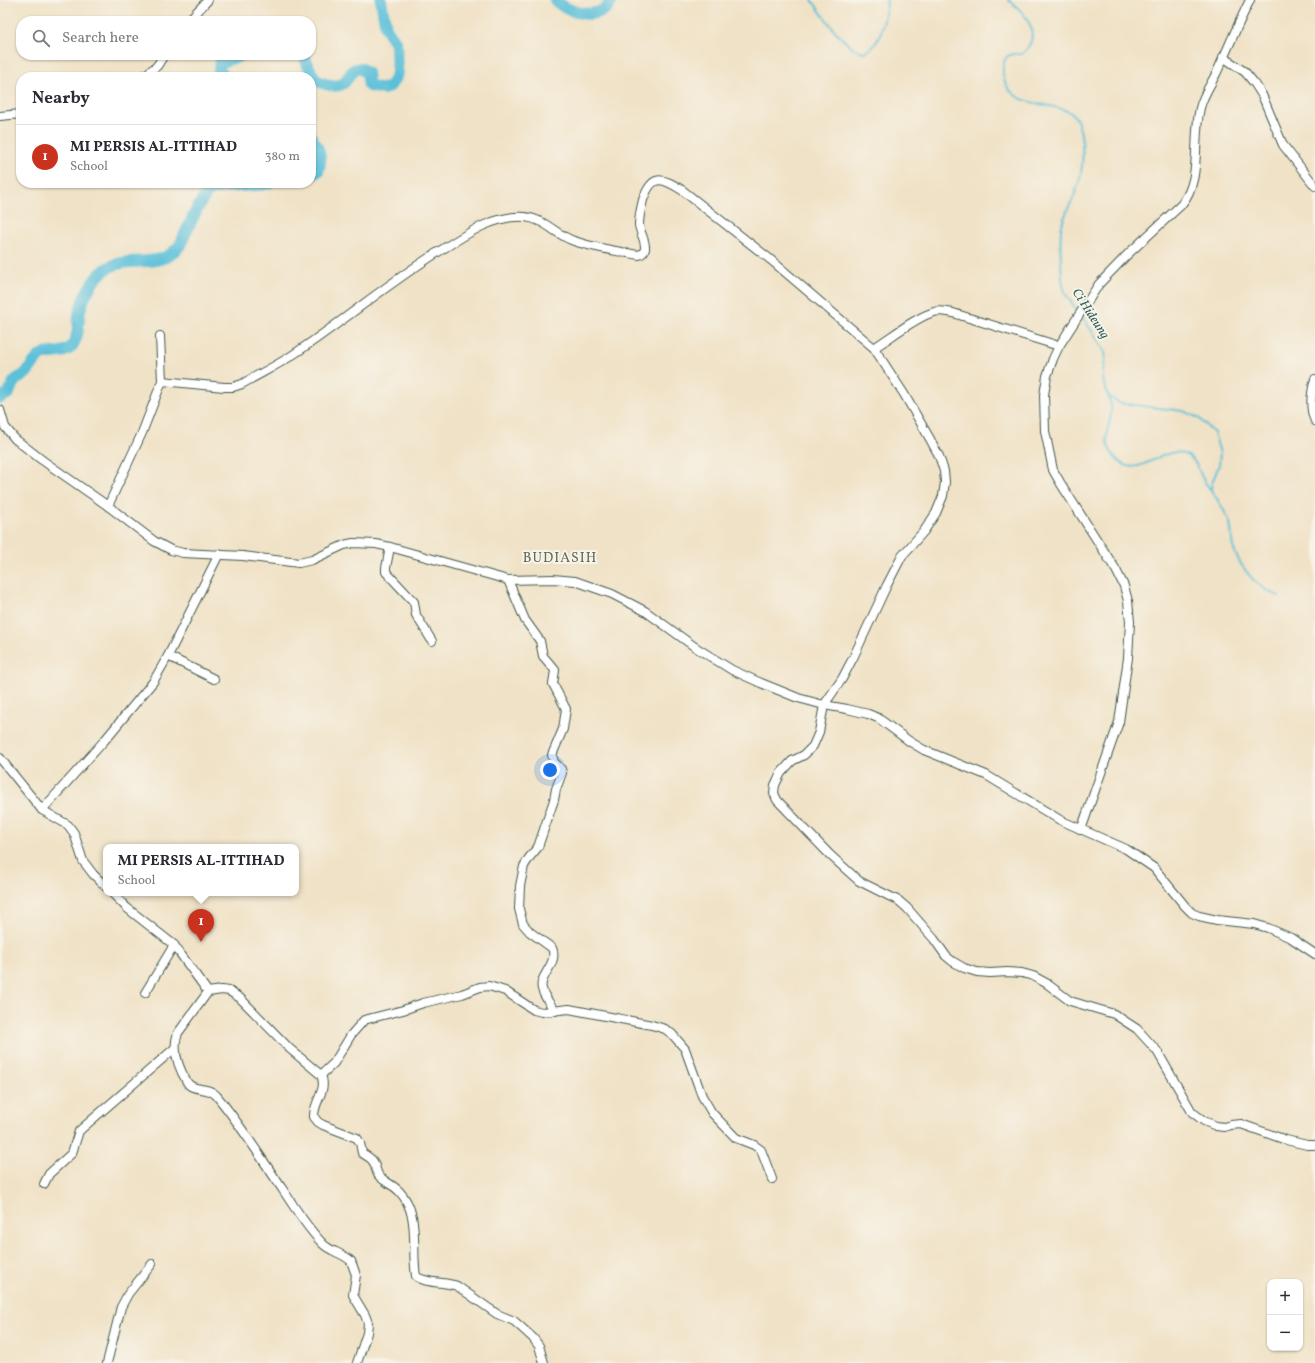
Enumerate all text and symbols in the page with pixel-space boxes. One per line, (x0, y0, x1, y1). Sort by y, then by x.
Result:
search box (16, 16, 316, 60)
icon: search (30, 27, 52, 49)
text: Search here (62, 28, 139, 49)
text: Nearby (32, 87, 90, 110)
text: MI PERSIS AL-ITTIHAD (70, 137, 237, 158)
text: 1 (42, 148, 48, 166)
text: 380 m (265, 148, 300, 166)
text: School (70, 158, 108, 176)
water label: Ci Hideung (1067, 285, 1113, 343)
district label: BUDIASIH (523, 549, 597, 568)
your location (540, 760, 560, 780)
popup (103, 844, 299, 896)
text: MI PERSIS AL-ITTIHAD (117, 851, 285, 872)
text: School (117, 872, 155, 890)
pin: 1 (188, 909, 214, 942)
map controls (1267, 1279, 1303, 1351)
button: + (1267, 1279, 1303, 1315)
button: − (1267, 1315, 1303, 1351)

